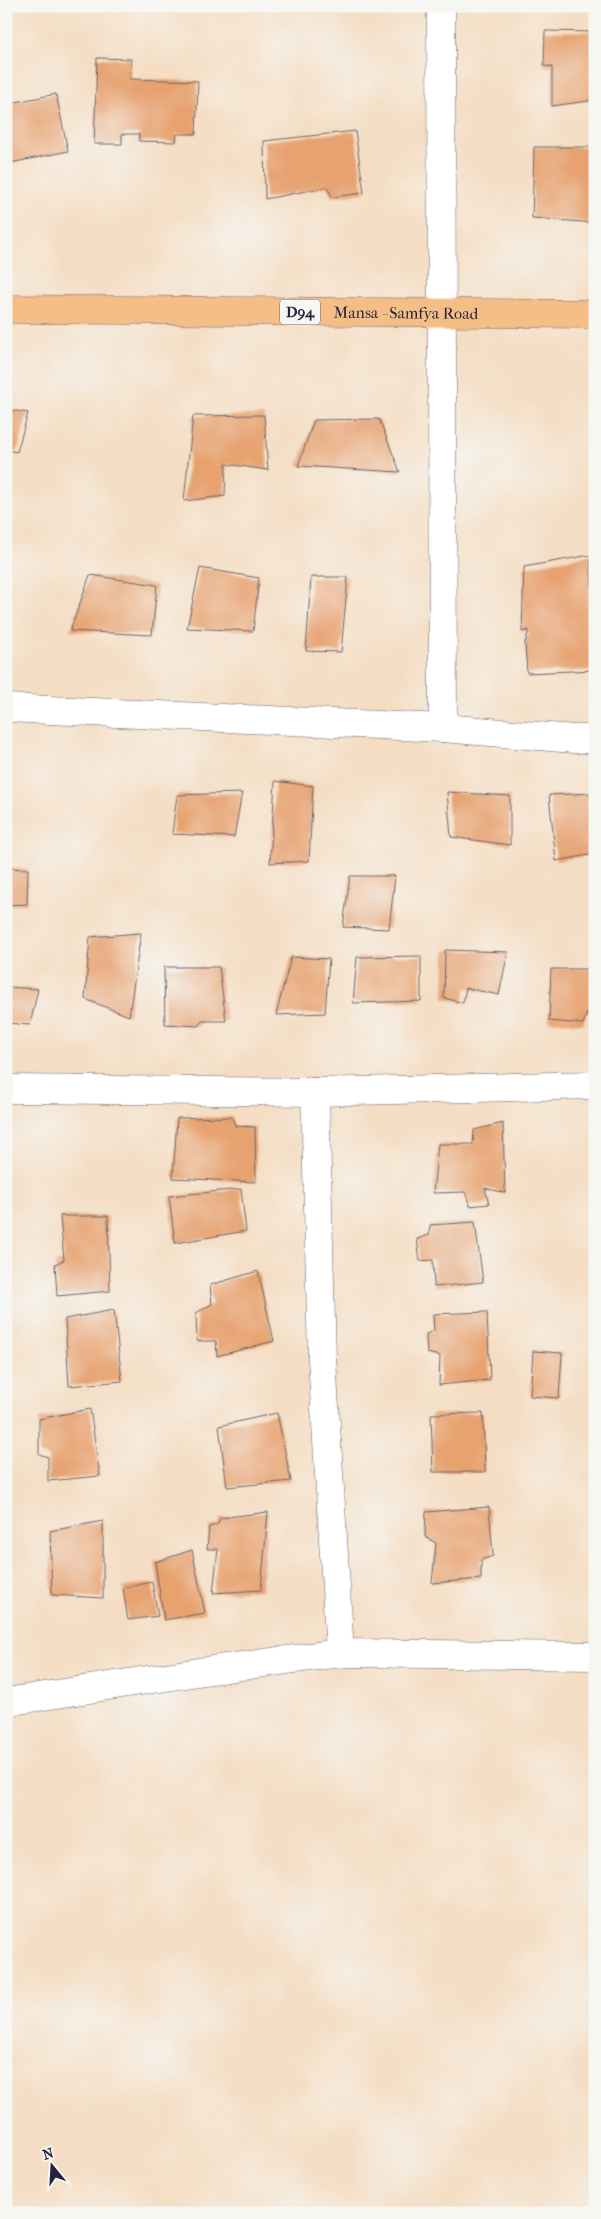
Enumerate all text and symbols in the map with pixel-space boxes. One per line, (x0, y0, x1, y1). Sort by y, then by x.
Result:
road number: D94 (280, 300, 320, 324)
street label: Mansa - Samfya Road (334, 303, 479, 323)
north arrow (28, 2142, 78, 2192)
text: N (40, 2144, 56, 2164)

